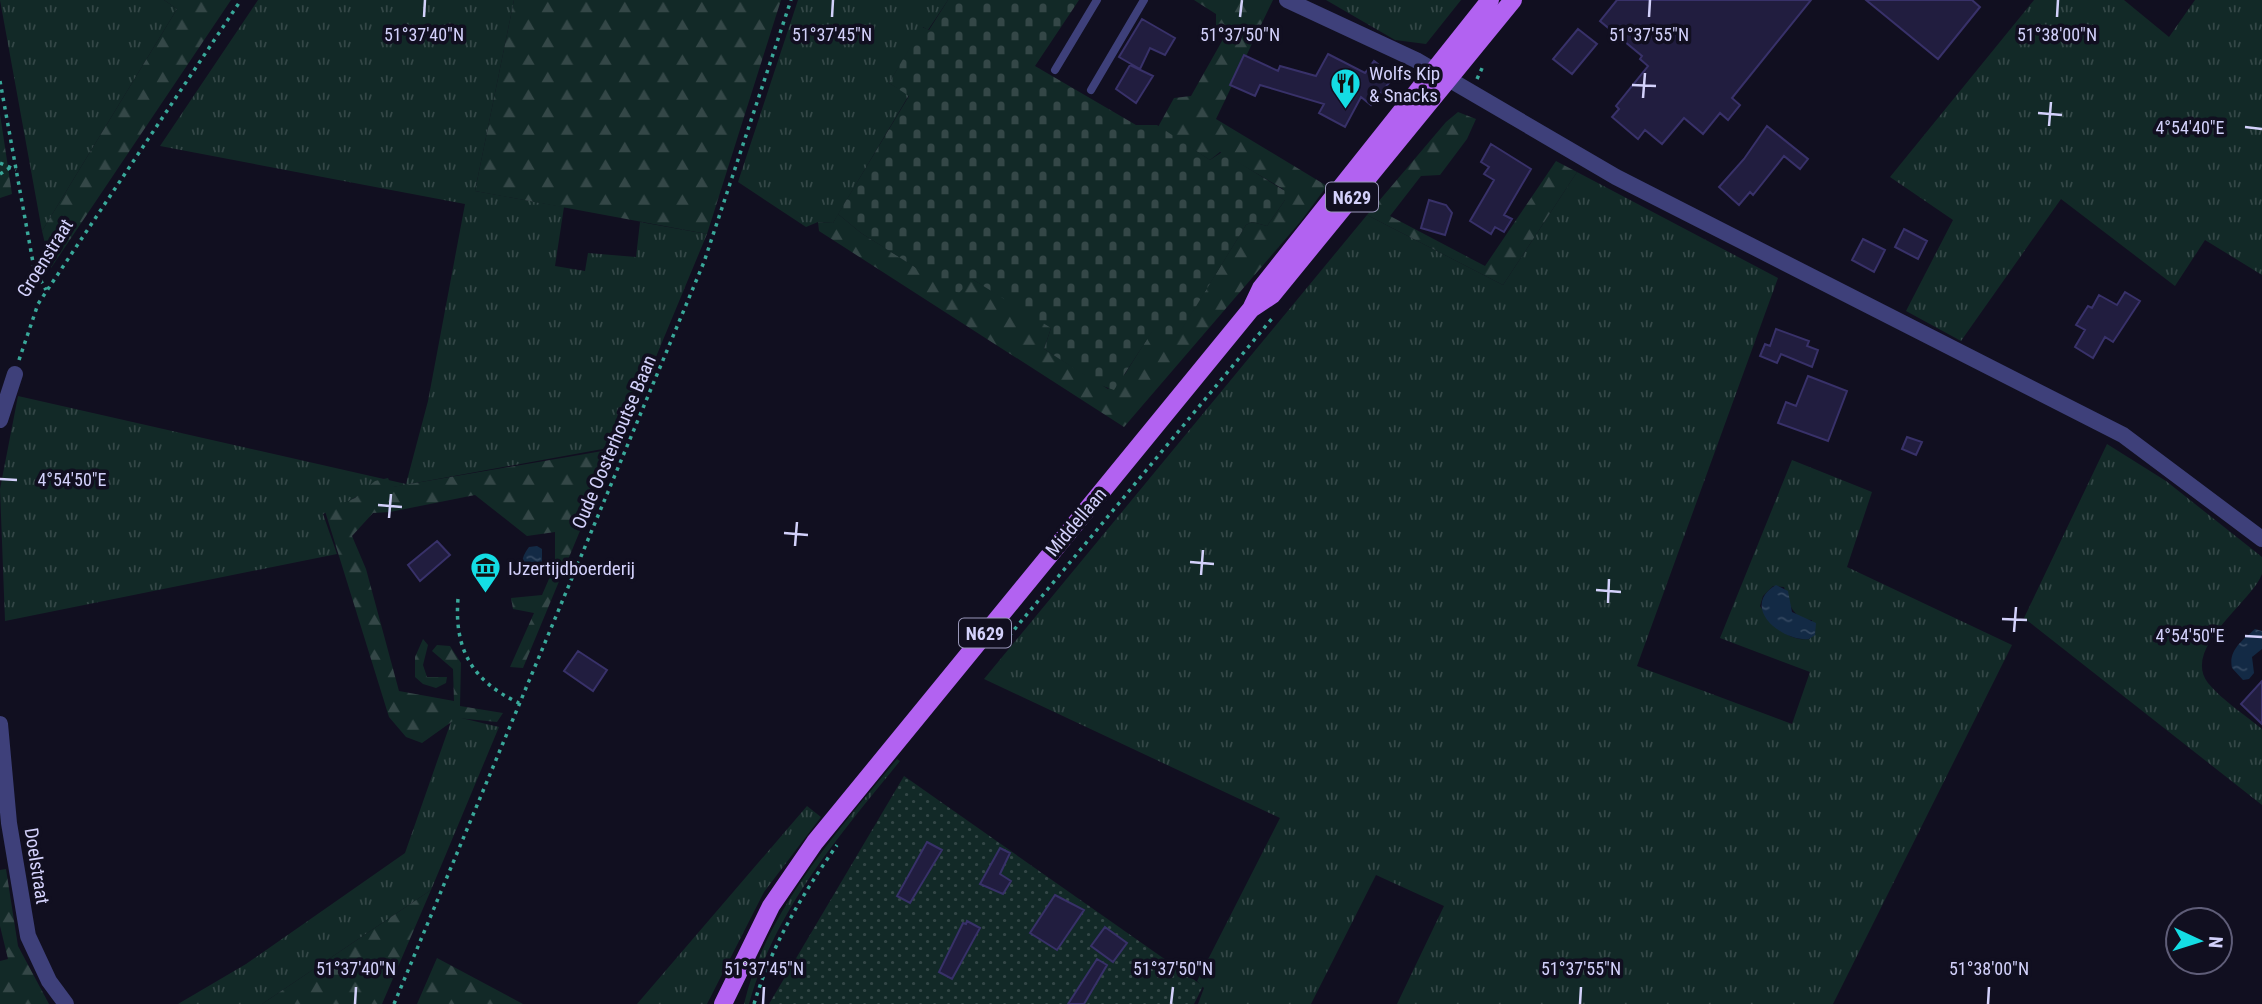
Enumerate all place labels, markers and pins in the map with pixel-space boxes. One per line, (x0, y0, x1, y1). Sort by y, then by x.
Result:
place label: Wolfs Kip & Snacks (1369, 62, 1440, 107)
restaurant icon: Wolfs Kip & Snacks (1329, 67, 1363, 111)
museum icon: IJzertijdboerderij (468, 551, 502, 595)
place label: IJzertijdboerderij (508, 557, 635, 580)

